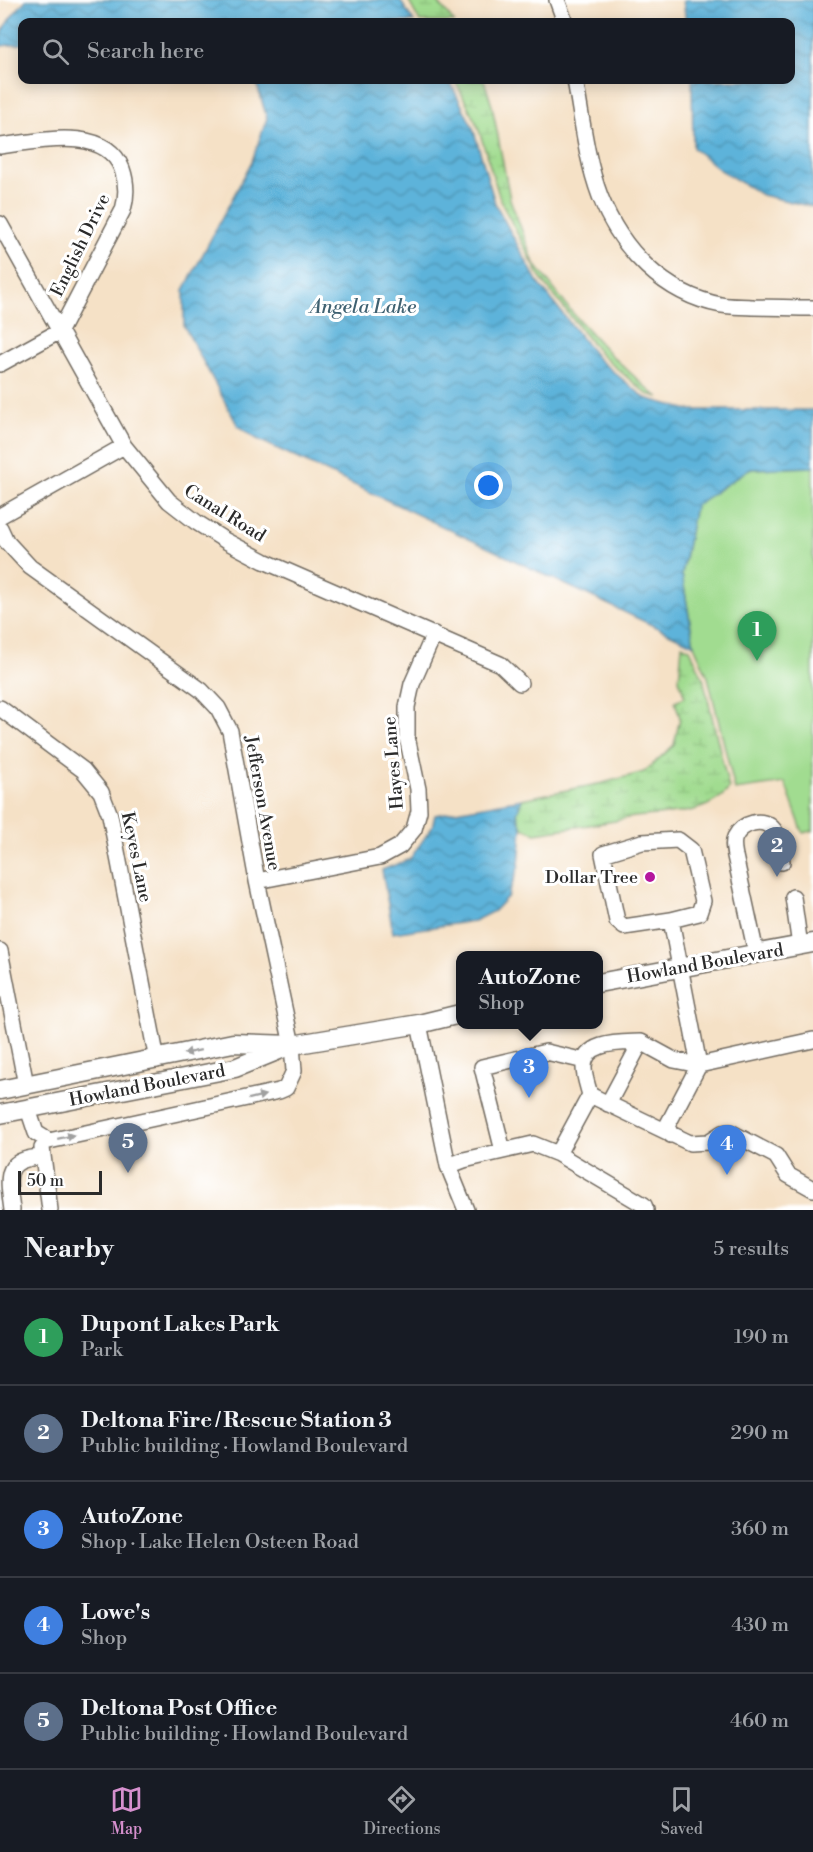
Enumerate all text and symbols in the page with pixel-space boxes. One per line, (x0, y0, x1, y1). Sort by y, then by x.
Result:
search box (18, 18, 795, 84)
icon: search (39, 35, 72, 68)
text: Search here (87, 38, 204, 65)
street label: English Drive (46, 190, 115, 301)
water label: Angela Lake (308, 295, 417, 320)
your location (474, 471, 503, 500)
street label: Canal Road (180, 479, 271, 548)
pin: 1 (738, 612, 777, 661)
street label: Hayes Lane (378, 715, 409, 810)
street label: Jefferson Avenue (239, 733, 286, 872)
street label: Keyes Lane (116, 810, 157, 905)
pin: 2 (758, 828, 796, 877)
place label: Dollar Tree (545, 866, 638, 889)
marker: Dollar Tree (643, 870, 657, 884)
street label: Howland Boulevard (625, 938, 786, 989)
popup (456, 951, 603, 1029)
text: AutoZone (478, 964, 581, 991)
text: Shop (478, 991, 525, 1016)
one-way arrow (182, 1048, 201, 1057)
pin: 3 (510, 1048, 548, 1098)
street label: Howland Boulevard (67, 1059, 228, 1112)
one-way arrow (248, 1091, 266, 1101)
pin: 5 (108, 1124, 148, 1173)
pin: 4 (708, 1126, 746, 1175)
one-way arrow (57, 1132, 76, 1141)
scale bar (18, 1168, 102, 1196)
text: 50 m (27, 1171, 64, 1191)
text: Nearby (24, 1233, 114, 1265)
text: 5 results (713, 1237, 789, 1262)
text: Dupont Lakes Park (81, 1311, 279, 1338)
text: 1 (39, 1325, 48, 1350)
text: 190 m (734, 1325, 789, 1350)
text: Park (81, 1338, 123, 1363)
text: Deltona Fire / Rescue Station 3 (81, 1407, 392, 1434)
text: 2 (37, 1421, 50, 1446)
text: 290 m (731, 1421, 789, 1446)
text: Public building · Howland Boulevard (81, 1434, 408, 1459)
text: AutoZone (81, 1503, 183, 1530)
text: 3 (37, 1517, 50, 1542)
text: 360 m (731, 1517, 789, 1542)
text: Shop · Lake Helen Osteen Road (81, 1530, 359, 1555)
text: Lowe's (81, 1599, 150, 1626)
text: 4 (37, 1613, 50, 1638)
text: 430 m (731, 1613, 789, 1638)
text: Shop (81, 1626, 127, 1651)
text: Deltona Post Office (81, 1695, 277, 1722)
text: 5 (37, 1709, 50, 1734)
text: 460 m (730, 1709, 789, 1734)
text: Public building · Howland Boulevard (81, 1722, 408, 1747)
tab: Map (110, 1783, 143, 1839)
tab: Directions (363, 1783, 441, 1839)
tab: Saved (661, 1783, 703, 1839)

